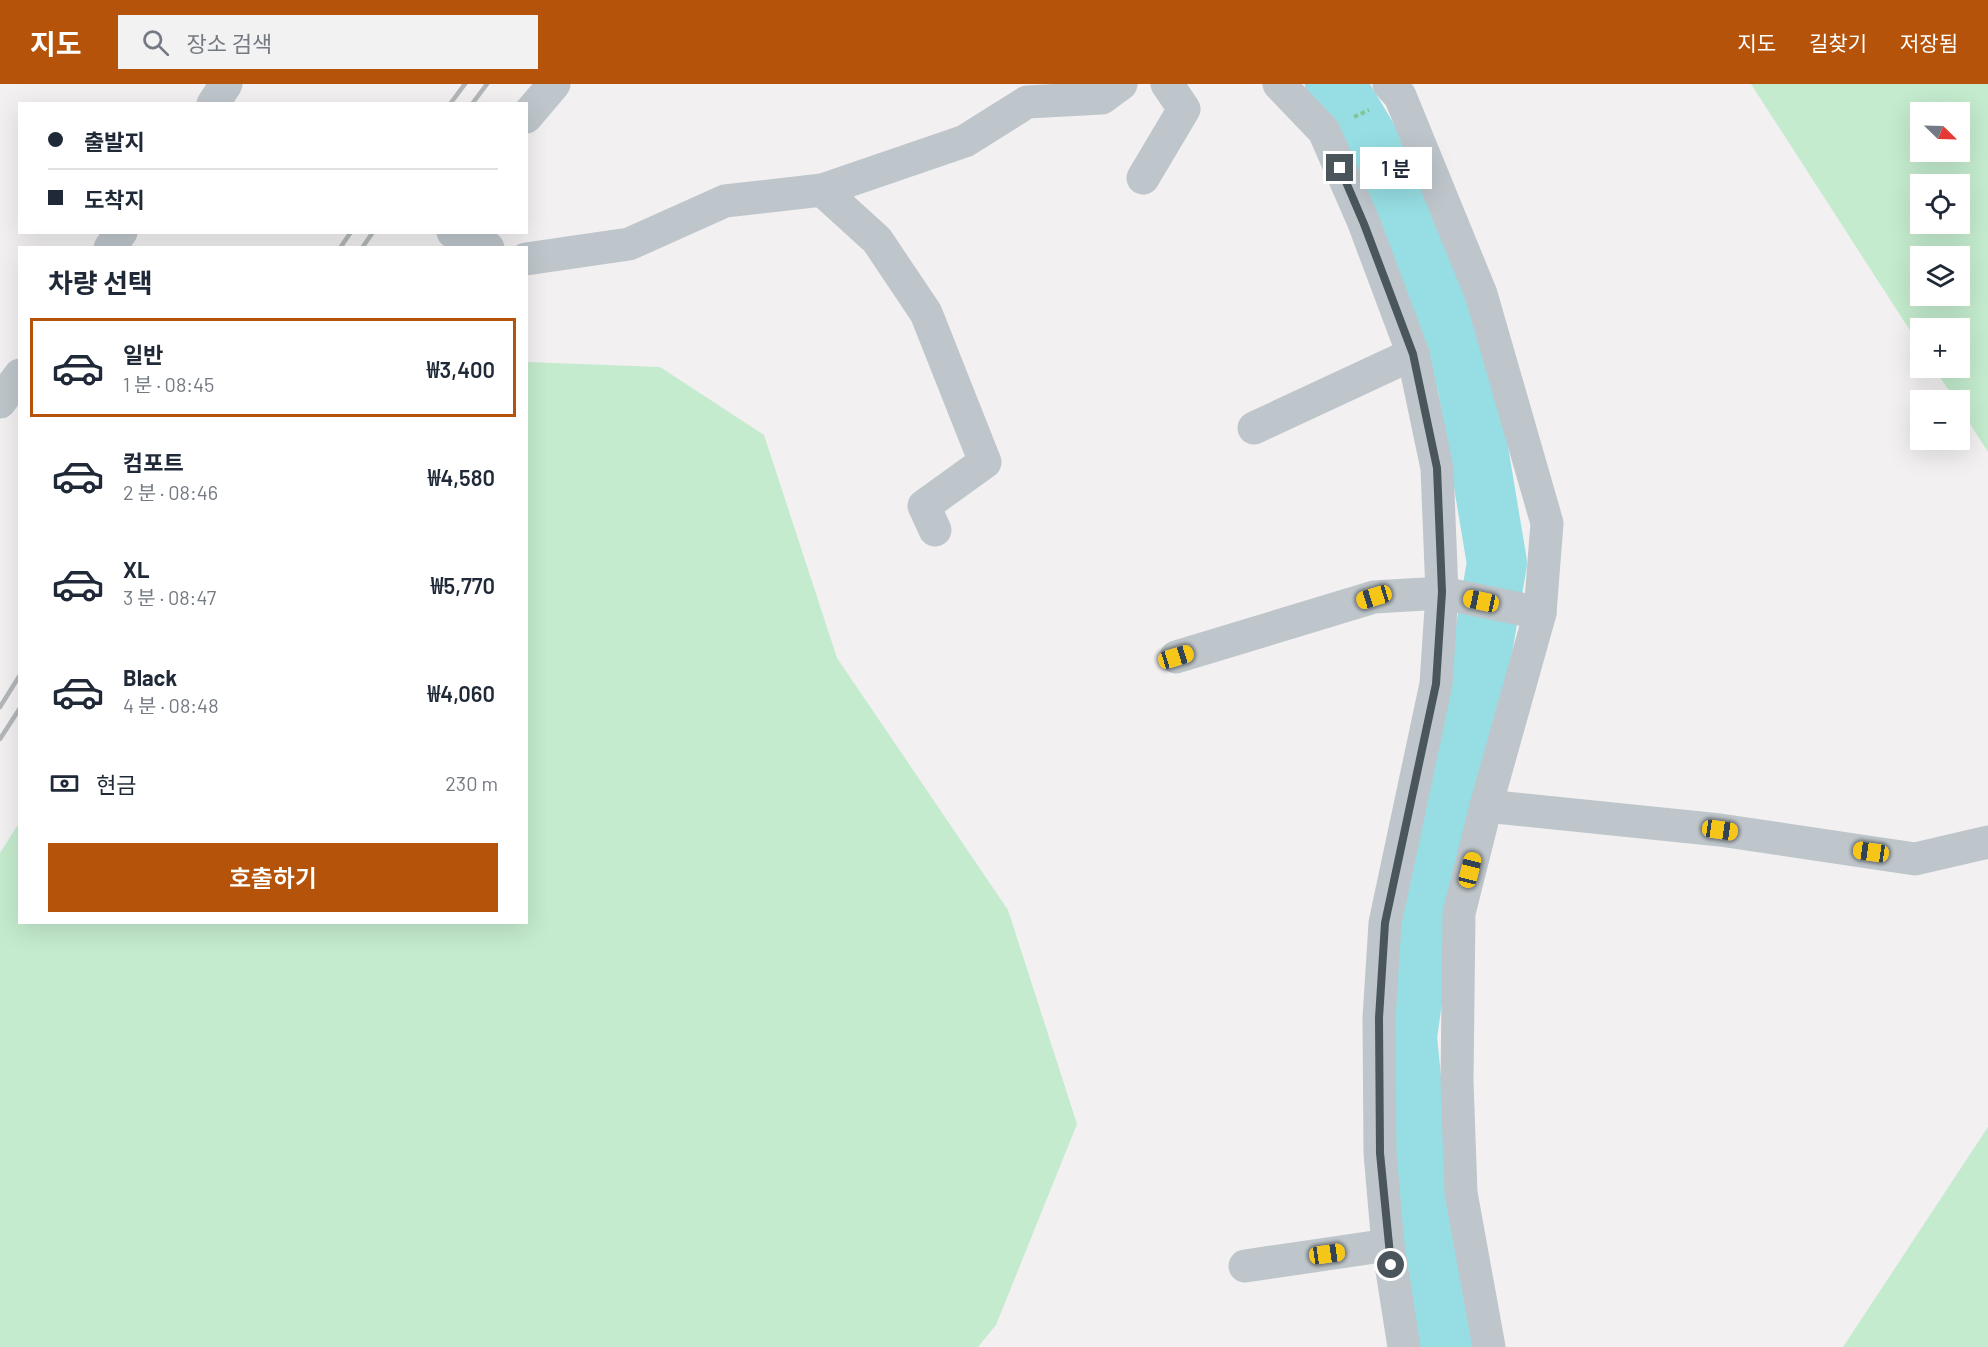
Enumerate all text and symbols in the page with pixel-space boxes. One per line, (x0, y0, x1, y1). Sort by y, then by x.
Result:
search box (118, 15, 538, 69)
text: 지도 (30, 26, 82, 60)
icon: search (139, 26, 172, 59)
text: 장소 검색 (187, 30, 272, 56)
text: 지도 (1737, 30, 1776, 55)
text: 길찾기 (1809, 30, 1867, 55)
text: 저장됨 (1900, 30, 1958, 55)
north arrow (1910, 102, 1970, 162)
map controls (1910, 102, 1970, 450)
text: 출발지 (84, 128, 145, 154)
callout: 1 분 (1361, 147, 1433, 189)
route end (1326, 154, 1353, 181)
text: 1 분 (1381, 156, 1411, 180)
button: locate (1910, 174, 1970, 234)
text: 도착지 (84, 186, 145, 212)
button: layers (1910, 246, 1970, 306)
text: 차량 선택 (48, 266, 153, 298)
button: + (1910, 318, 1970, 378)
icon: car (51, 341, 105, 395)
text: 일반 (123, 341, 163, 367)
text: ₩3,400 (427, 356, 495, 382)
text: 1 분 · 08:45 (123, 372, 214, 396)
button: − (1910, 390, 1970, 450)
icon: car (51, 449, 105, 503)
text: 컴포트 (123, 449, 184, 475)
text: ₩4,580 (428, 464, 495, 490)
text: 2 분 · 08:46 (123, 480, 218, 504)
text: XL (123, 556, 149, 582)
icon: car (51, 557, 105, 611)
text: ₩5,770 (431, 572, 495, 598)
car (1354, 583, 1394, 611)
text: 3 분 · 08:47 (123, 585, 216, 609)
car (1462, 588, 1500, 614)
car (1156, 643, 1196, 671)
text: Black (123, 664, 177, 690)
icon: car (51, 665, 105, 719)
text: ₩4,060 (428, 680, 495, 706)
text: 4 분 · 08:48 (123, 693, 219, 717)
icon: cash (48, 767, 81, 800)
text: 현금 (96, 771, 136, 797)
text: 230 m (445, 771, 498, 795)
car (1701, 819, 1739, 841)
car (1852, 841, 1890, 863)
button: 호출하기 (48, 843, 498, 912)
car (1457, 850, 1483, 890)
car (1308, 1243, 1346, 1265)
route start (1377, 1251, 1404, 1278)

